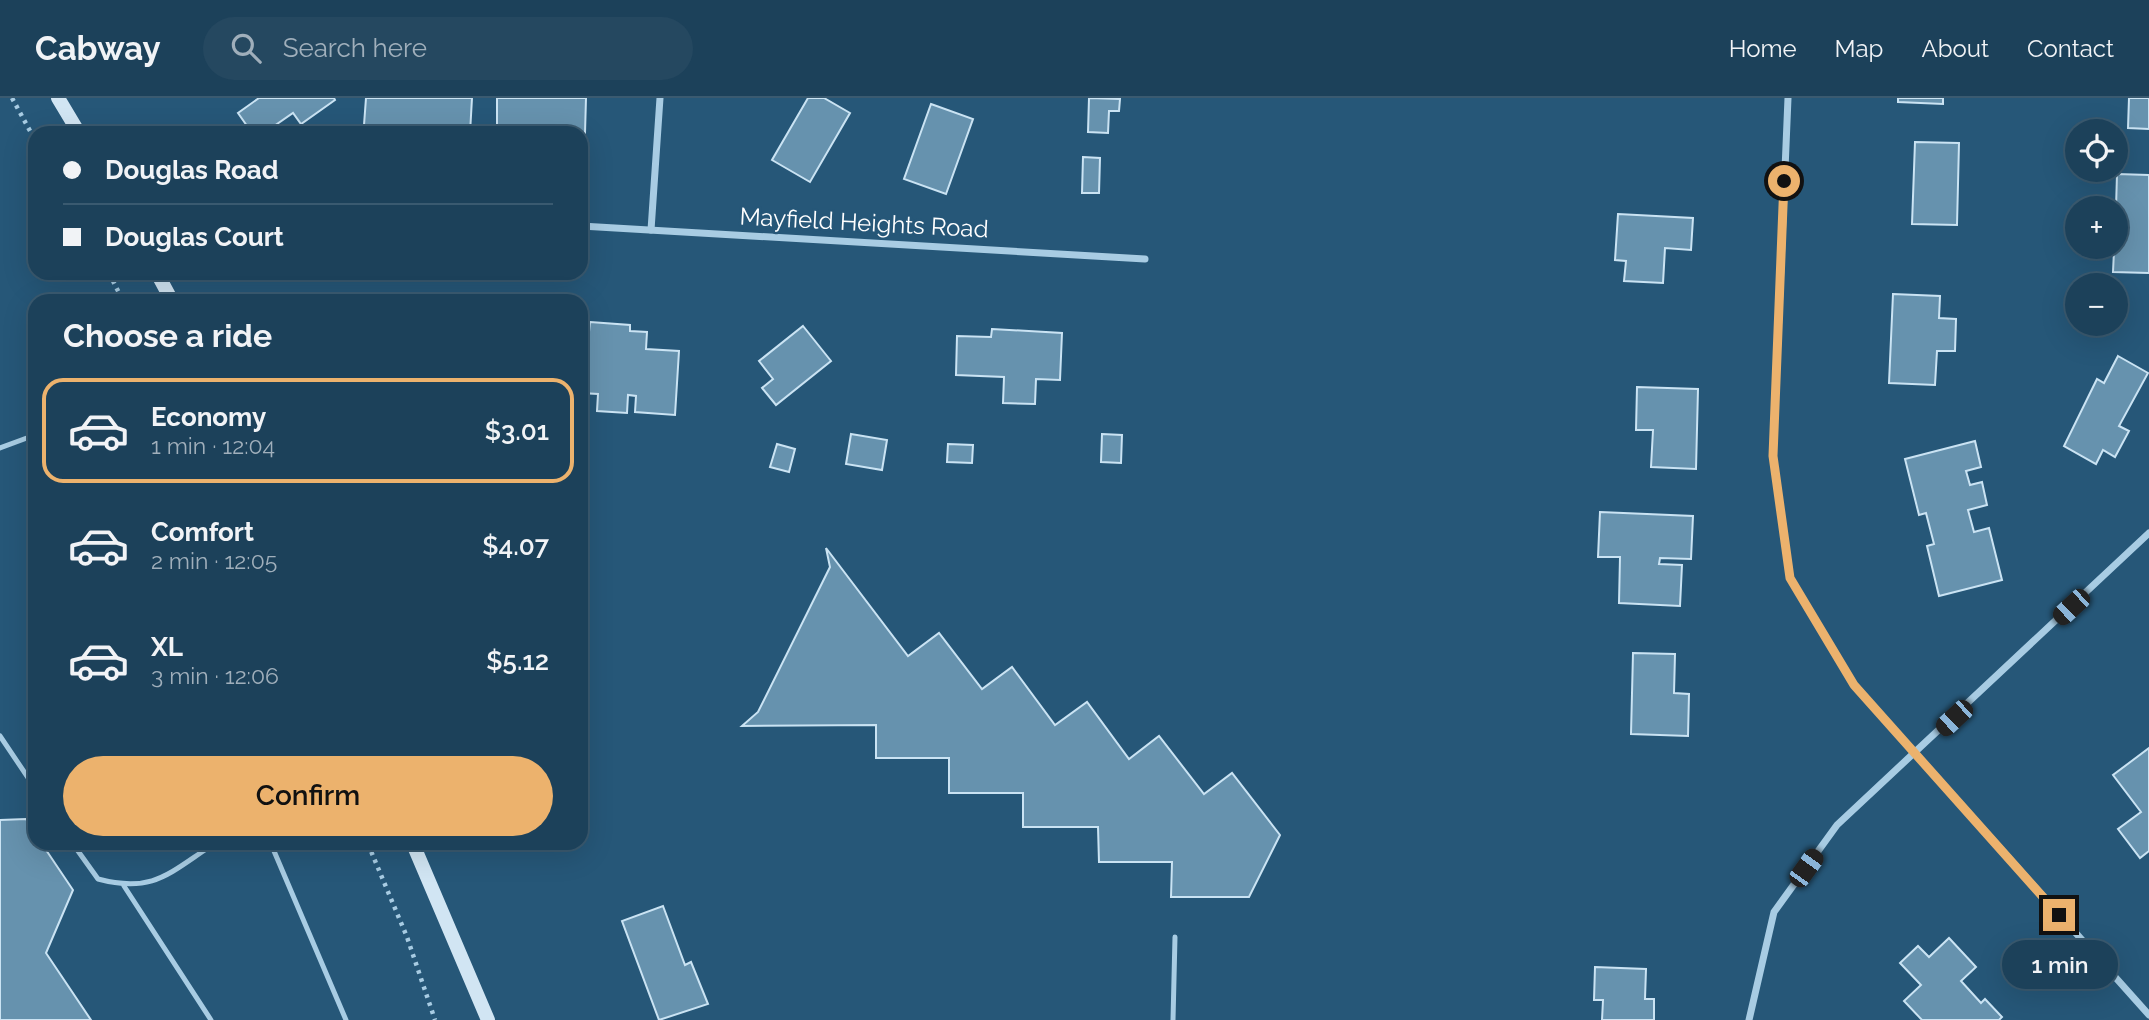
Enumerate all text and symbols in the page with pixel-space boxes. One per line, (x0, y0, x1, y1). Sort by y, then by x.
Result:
search box (203, 17, 693, 80)
text: Cabway (35, 29, 161, 68)
icon: search (227, 29, 265, 67)
text: Search here (283, 33, 427, 63)
text: Home (1729, 34, 1797, 63)
text: Map (1835, 34, 1883, 63)
text: About (1921, 34, 1989, 63)
text: Contact (2027, 34, 2114, 63)
map controls (2065, 119, 2128, 336)
button: locate (2065, 119, 2128, 182)
text: Douglas Road (105, 155, 278, 185)
route start (1768, 165, 1800, 197)
button: + (2065, 196, 2128, 259)
street label: Mayfield Heights Road (739, 201, 989, 244)
text: Douglas Court (105, 222, 284, 252)
button: − (2065, 273, 2128, 336)
text: Choose a ride (63, 317, 272, 354)
icon: car (67, 399, 130, 462)
text: Economy (151, 402, 266, 432)
text: $3.01 (485, 416, 549, 446)
text: 1 min · 12:04 (151, 432, 275, 459)
icon: car (67, 514, 130, 577)
text: Comfort (151, 517, 254, 547)
text: $4.07 (482, 531, 549, 561)
text: 2 min · 12:05 (151, 547, 277, 574)
car (2049, 585, 2094, 629)
icon: car (67, 629, 130, 692)
text: XL (151, 632, 183, 662)
text: $5.12 (486, 646, 549, 676)
text: 3 min · 12:06 (151, 662, 279, 689)
car (1932, 696, 1977, 740)
button: Confirm (63, 756, 553, 836)
car (1786, 845, 1827, 891)
route end (2043, 899, 2075, 931)
callout: 1 min (2001, 940, 2117, 988)
text: 1 min (2031, 951, 2089, 978)

